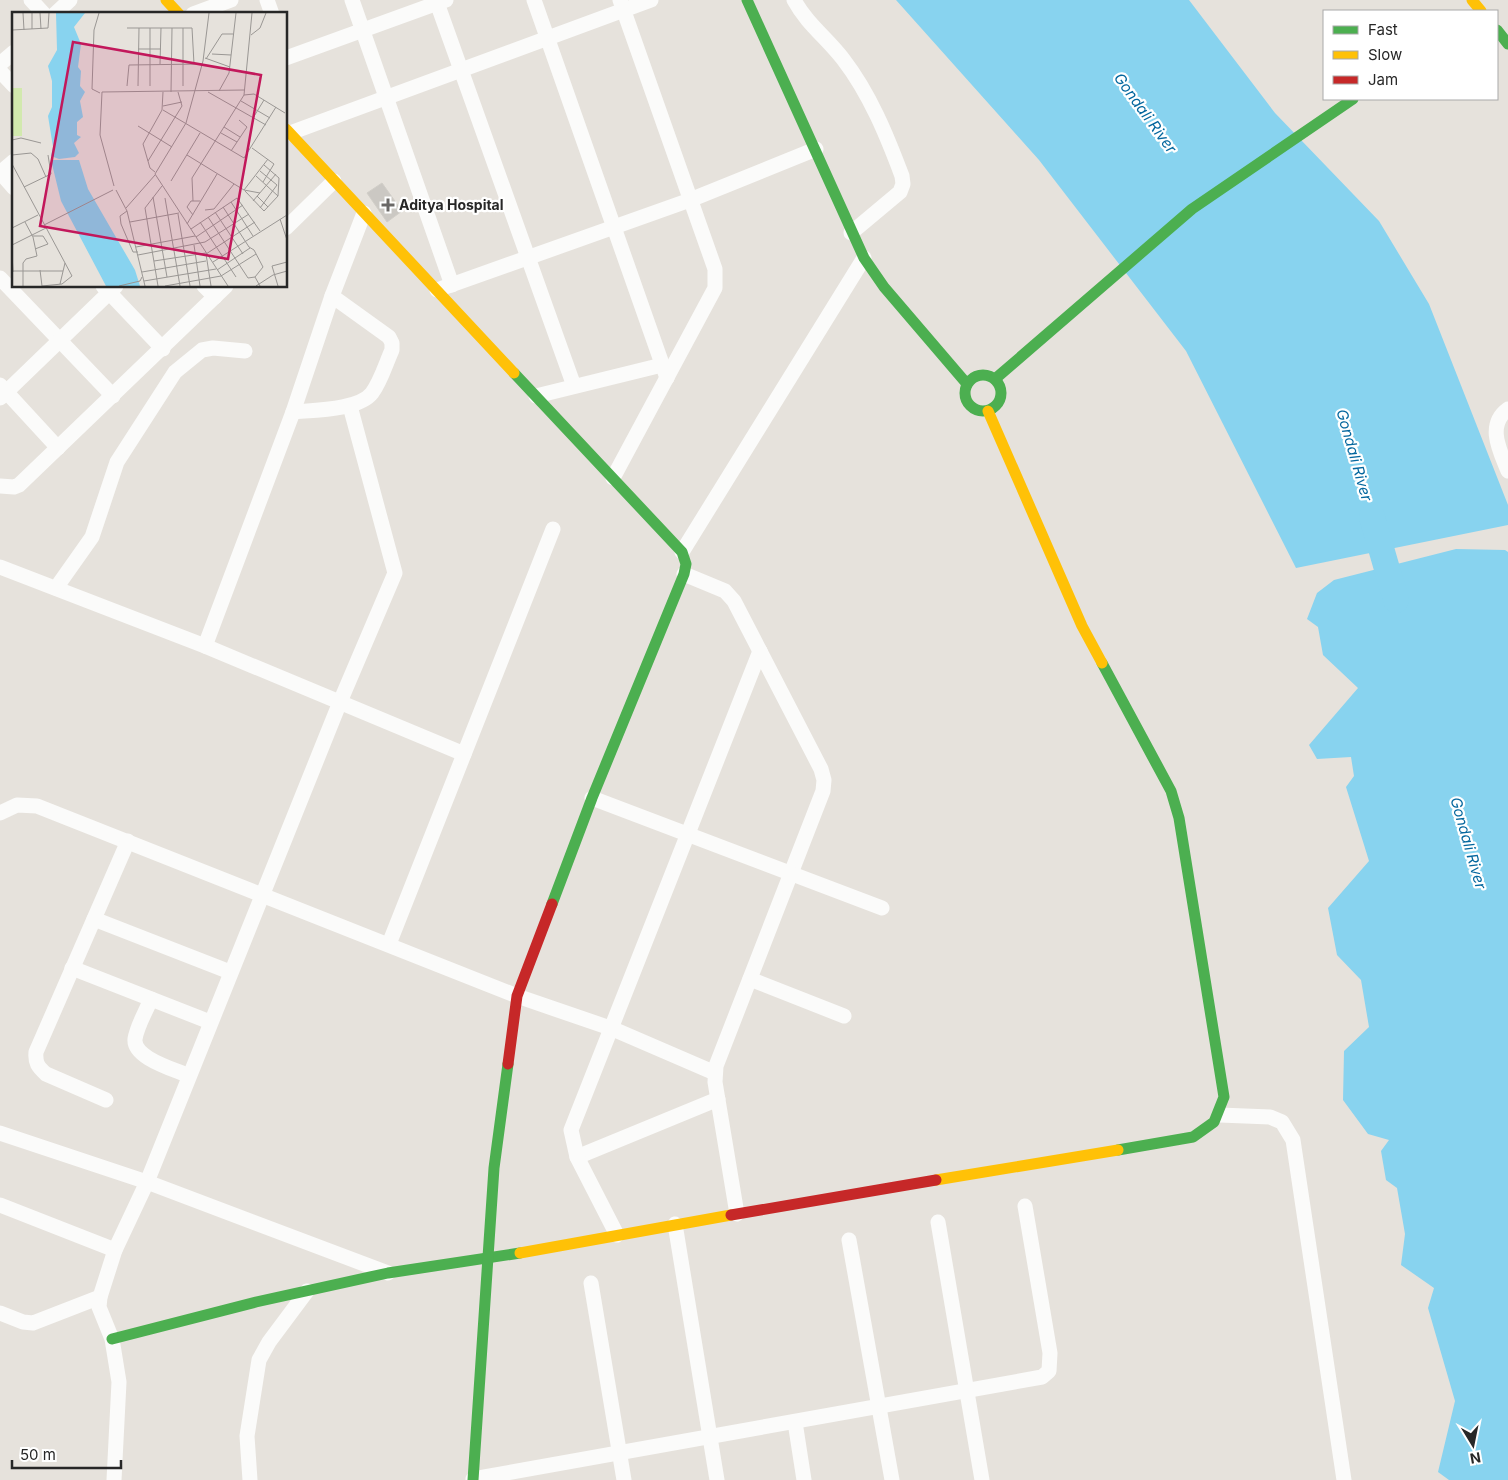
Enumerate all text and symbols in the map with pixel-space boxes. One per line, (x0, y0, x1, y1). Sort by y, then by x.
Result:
legend (1323, 10, 1498, 100)
inset map (12, 12, 288, 288)
text: Fast (1368, 20, 1398, 39)
text: Slow (1368, 45, 1402, 64)
water label: Gondali River (1110, 69, 1181, 157)
text: Jam (1368, 70, 1398, 89)
place label: Aditya Hospital (399, 196, 504, 213)
marker: Aditya Hospital (381, 198, 395, 212)
water label: Gondali River (1332, 407, 1377, 503)
water label: Gondali River (1446, 795, 1491, 891)
north arrow (1448, 1420, 1498, 1470)
scale bar (12, 1438, 121, 1470)
text: 50 m (20, 1445, 56, 1464)
text: N (1469, 1449, 1482, 1468)

